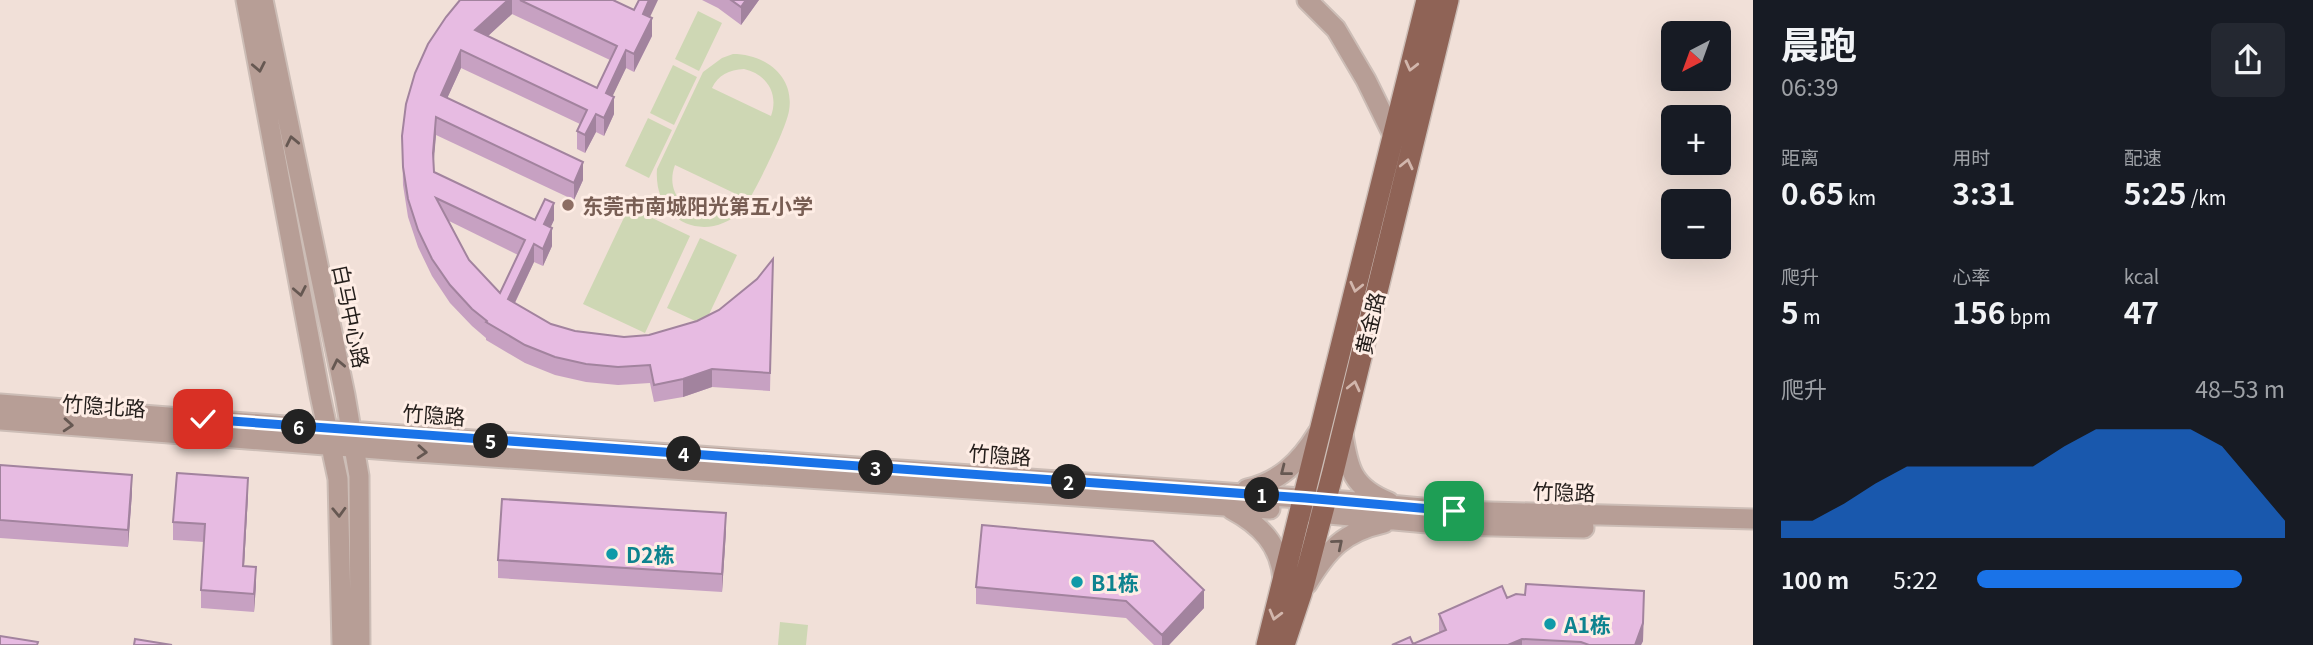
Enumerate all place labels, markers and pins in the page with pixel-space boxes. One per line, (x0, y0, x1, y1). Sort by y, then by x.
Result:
place label: 东莞市南城阳光第五小学 (582, 190, 813, 220)
marker: 东莞市南城阳光第五小学 (560, 197, 576, 213)
pin (173, 389, 233, 449)
pin: 6 (282, 410, 316, 444)
pin: 5 (474, 424, 508, 458)
pin: 4 (666, 436, 702, 472)
pin: 3 (858, 450, 894, 486)
pin: 2 (1052, 464, 1086, 500)
pin: 1 (1244, 477, 1280, 512)
pin (1424, 481, 1484, 541)
place label: D2栋 (626, 539, 674, 569)
marker: D2栋 (604, 546, 620, 562)
place label: B1栋 (1091, 567, 1139, 597)
marker: B1栋 (1069, 574, 1085, 590)
place label: A1栋 (1563, 609, 1611, 639)
marker: A1栋 (1542, 616, 1558, 632)

